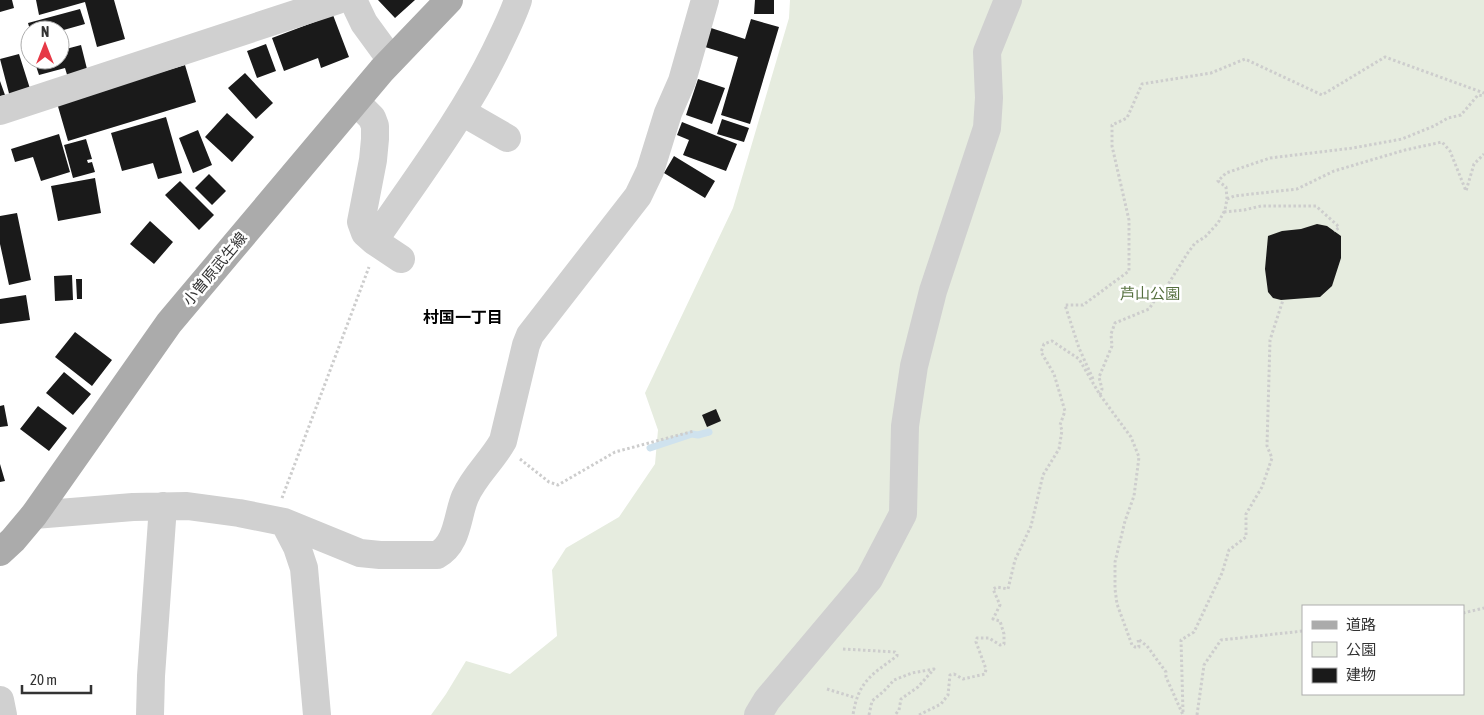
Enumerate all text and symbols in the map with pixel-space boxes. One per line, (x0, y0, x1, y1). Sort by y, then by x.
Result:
north arrow (20, 20, 70, 70)
text: N (41, 24, 49, 40)
street label: 小曽原武生線 (179, 229, 250, 309)
park label: 芦山公園 (1120, 285, 1180, 302)
district label: 村国一丁目 (423, 308, 503, 326)
legend (1302, 605, 1464, 695)
text: 道路 (1346, 616, 1376, 633)
text: 公園 (1346, 641, 1376, 658)
scale bar (22, 662, 91, 694)
text: 建物 (1346, 666, 1376, 683)
text: 20 m (30, 671, 57, 688)

